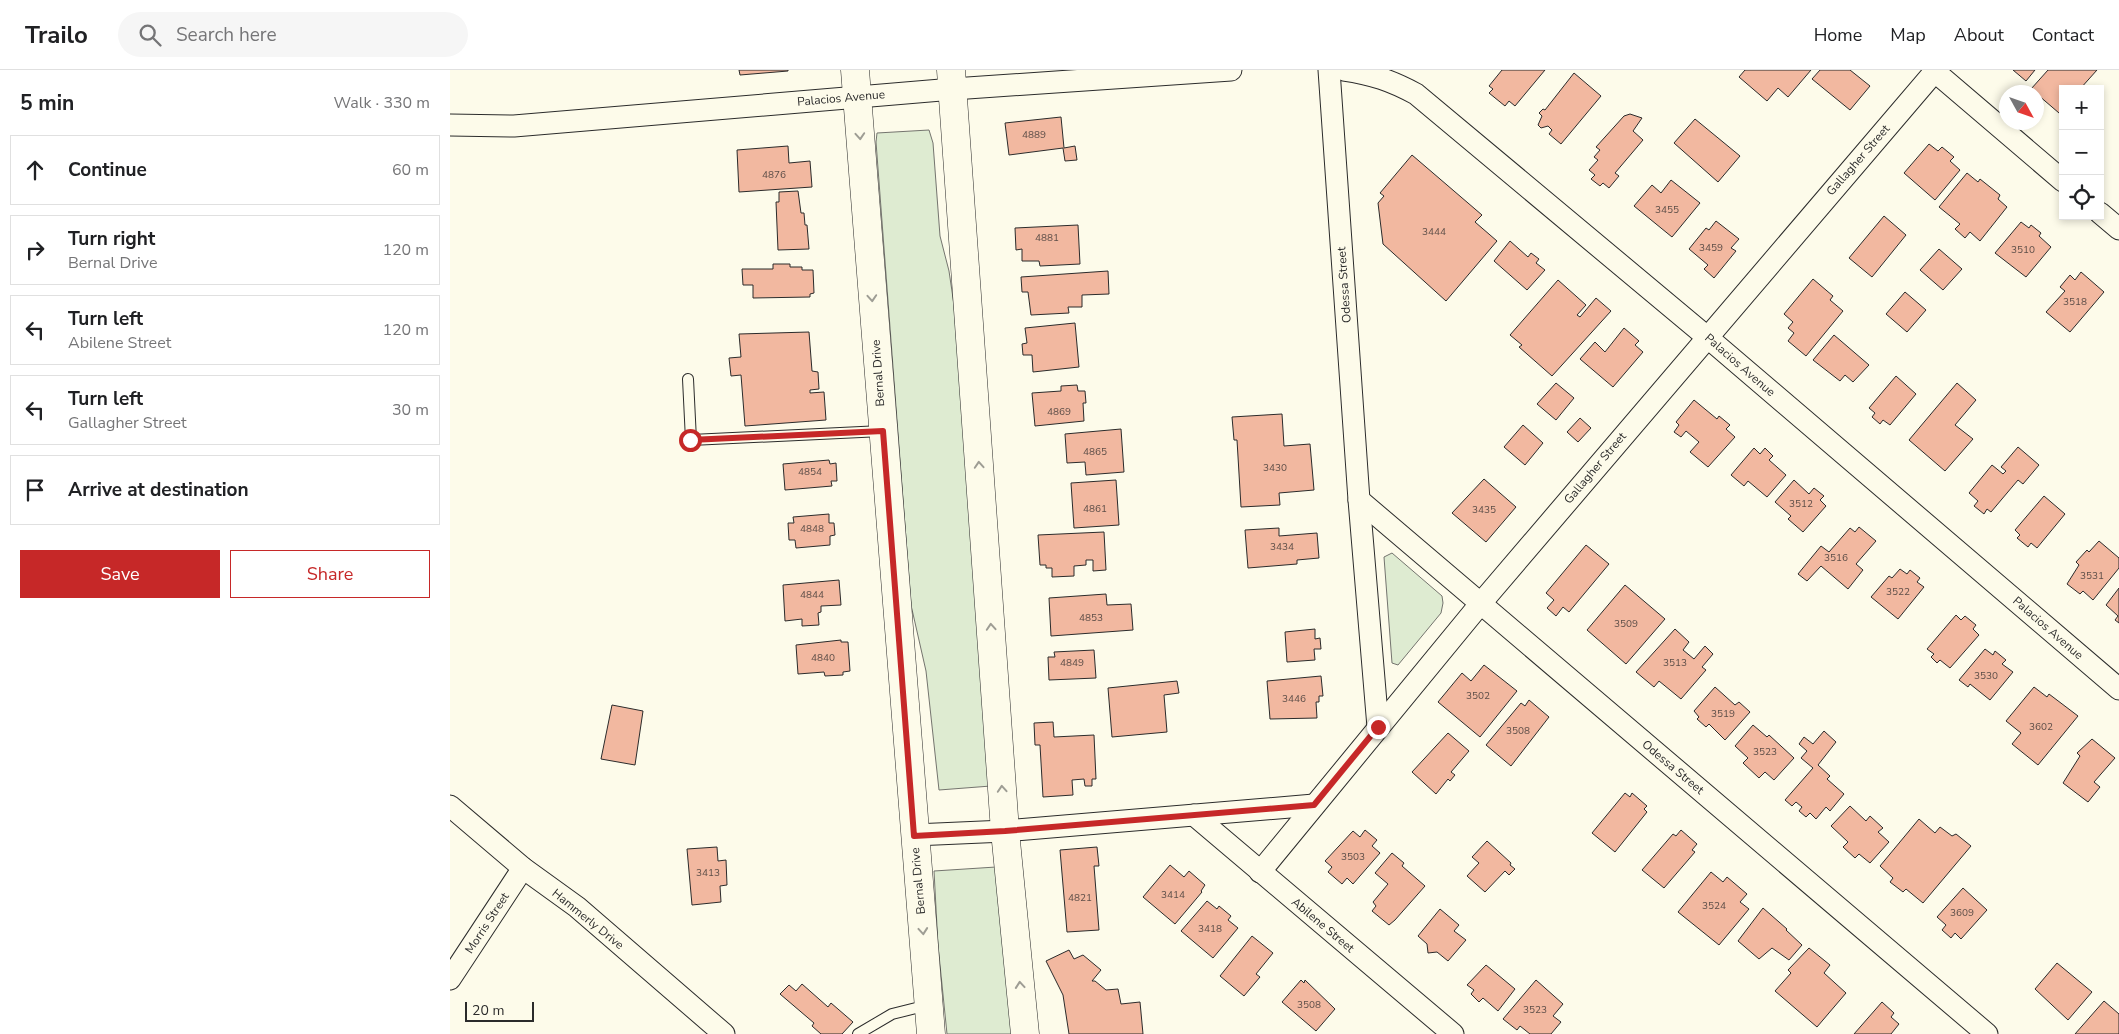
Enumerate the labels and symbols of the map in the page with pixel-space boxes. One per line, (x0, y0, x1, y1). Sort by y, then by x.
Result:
north arrow (1999, 85, 2044, 130)
street label: Palacios Avenue (796, 86, 886, 110)
street label: Gallagher Street (1823, 121, 1894, 199)
house number: 4889 (1022, 128, 1046, 142)
one-way arrow (854, 132, 865, 140)
house number: 4876 (762, 168, 786, 182)
house number: 3455 (1655, 203, 1679, 217)
house number: 3444 (1422, 225, 1446, 239)
house number: 4881 (1035, 231, 1059, 245)
house number: 3459 (1699, 241, 1723, 255)
house number: 3510 (2011, 243, 2035, 257)
street label: Odessa Street (1333, 246, 1355, 324)
one-way arrow (867, 294, 878, 302)
house number: 3518 (2063, 295, 2087, 309)
street label: Palacios Avenue (1701, 330, 1779, 400)
street label: Bernal Drive (868, 339, 888, 407)
house number: 4869 (1047, 405, 1071, 419)
street label: Gallagher Street (1560, 428, 1630, 507)
route start (679, 429, 702, 452)
house number: 4865 (1083, 445, 1107, 459)
one-way arrow (974, 460, 985, 468)
house number: 3430 (1263, 461, 1287, 475)
house number: 4854 (798, 465, 822, 479)
house number: 3512 (1789, 497, 1813, 511)
house number: 4861 (1083, 502, 1107, 516)
house number: 3435 (1472, 503, 1496, 517)
house number: 4848 (800, 522, 824, 536)
house number: 3434 (1270, 540, 1294, 554)
house number: 3516 (1824, 551, 1848, 565)
house number: 3531 (2080, 569, 2104, 583)
house number: 3522 (1886, 585, 1910, 599)
house number: 4844 (800, 588, 824, 602)
street label: Palacios Avenue (2009, 593, 2087, 663)
house number: 4853 (1079, 611, 1103, 625)
house number: 3509 (1614, 617, 1638, 631)
one-way arrow (985, 622, 996, 630)
house number: 4840 (811, 651, 835, 665)
house number: 4849 (1060, 656, 1084, 670)
house number: 3513 (1663, 656, 1687, 670)
house number: 3530 (1974, 669, 1998, 683)
house number: 3502 (1466, 689, 1490, 703)
house number: 3446 (1282, 692, 1306, 706)
house number: 3519 (1711, 707, 1735, 721)
route end (1367, 716, 1390, 739)
house number: 3602 (2029, 720, 2053, 734)
house number: 3508 (1506, 724, 1530, 738)
street label: Odessa Street (1639, 736, 1708, 798)
house number: 3523 (1753, 745, 1777, 759)
one-way arrow (997, 784, 1008, 792)
street label: Bernal Drive (907, 847, 929, 915)
house number: 3503 (1341, 850, 1365, 864)
house number: 3413 (696, 866, 720, 880)
street label: Hammerly Drive (549, 885, 627, 953)
house number: 3414 (1161, 888, 1185, 902)
street label: Morris Street (461, 889, 513, 957)
house number: 4821 (1068, 891, 1092, 905)
street label: Abilene Street (1288, 894, 1358, 957)
house number: 3524 (1702, 899, 1726, 913)
house number: 3609 (1950, 906, 1974, 920)
house number: 3418 (1198, 922, 1222, 936)
one-way arrow (917, 927, 928, 935)
one-way arrow (1015, 981, 1026, 989)
house number: 3508 (1297, 998, 1321, 1012)
scale bar (465, 999, 534, 1022)
house number: 3523 (1523, 1003, 1547, 1017)

